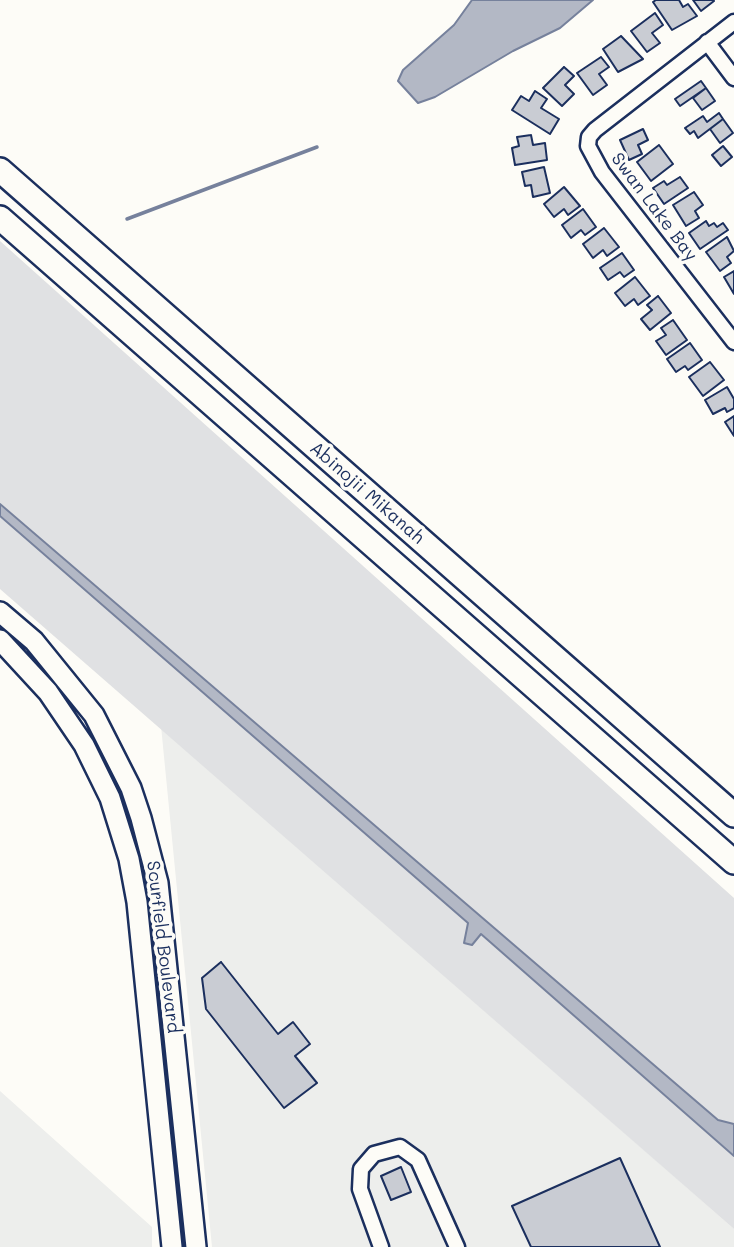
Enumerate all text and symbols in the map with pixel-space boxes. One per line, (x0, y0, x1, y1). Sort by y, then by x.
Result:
street label: Swan Lake Bay (606, 149, 702, 265)
street label: Abinojii Mikanah (305, 437, 429, 549)
street label: Scurfield Boulevard (142, 860, 184, 1034)

